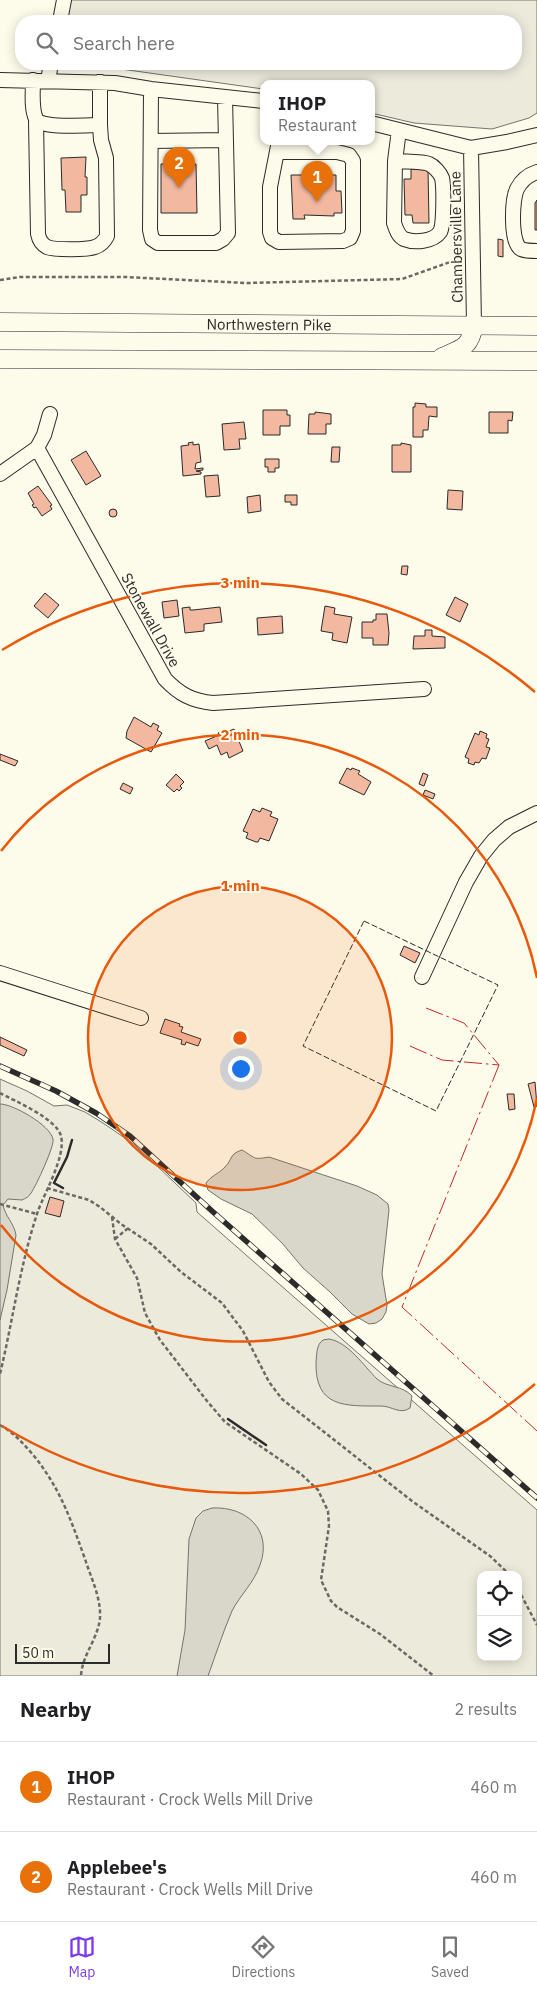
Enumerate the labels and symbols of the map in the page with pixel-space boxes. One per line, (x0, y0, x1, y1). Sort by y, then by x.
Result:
pin: 2 (163, 147, 195, 188)
pin: 1 (301, 161, 333, 202)
street label: Chambersville Lane (445, 171, 467, 303)
street label: Northwestern Pike (206, 314, 332, 334)
street label: Stonewall Drive (117, 570, 185, 670)
text: 3 min (220, 573, 260, 592)
text: 2 min (220, 725, 260, 744)
text: 1 min (220, 876, 260, 895)
centre of rings (231, 1029, 249, 1047)
your location (228, 1056, 254, 1082)
scale bar (15, 1641, 110, 1664)

